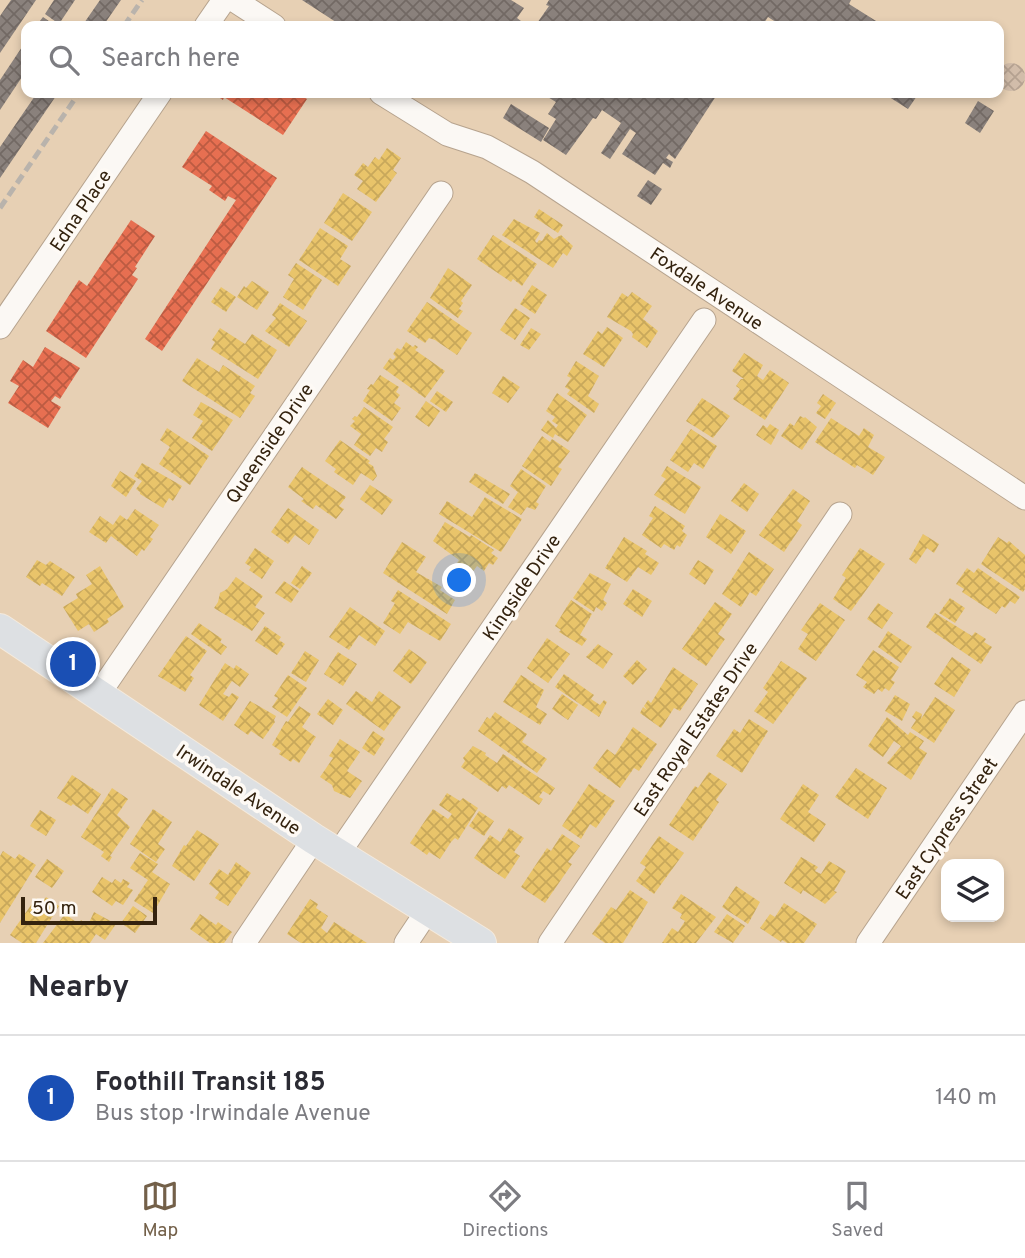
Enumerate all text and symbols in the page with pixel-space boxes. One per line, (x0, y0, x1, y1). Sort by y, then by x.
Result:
search box (21, 21, 1004, 98)
icon: search (45, 41, 83, 79)
text: Search here (101, 43, 240, 76)
street label: Edna Place (45, 166, 118, 257)
street label: Foxdale Avenue (645, 243, 767, 336)
street label: Queenside Drive (221, 379, 320, 509)
street label: Kingside Drive (478, 530, 567, 646)
your location (442, 563, 476, 597)
pin: 1 (50, 638, 96, 690)
street label: East Royal Estates Drive (629, 638, 764, 822)
street label: Irwindale Avenue (171, 740, 305, 841)
street label: East Cypress Street (891, 754, 1004, 905)
map controls (941, 859, 1004, 922)
button: layers (941, 859, 1004, 922)
scale bar (21, 894, 158, 926)
text: 50 m (32, 897, 77, 921)
text: Nearby (28, 970, 129, 1007)
text: Foothill Transit 185 (95, 1067, 326, 1100)
text: 1 (46, 1084, 56, 1113)
text: 140 m (935, 1084, 997, 1113)
text: Bus stop · Irwindale Avenue (95, 1100, 371, 1129)
tab: Map (141, 1177, 179, 1243)
tab: Directions (462, 1177, 549, 1243)
tab: Saved (831, 1177, 884, 1243)

